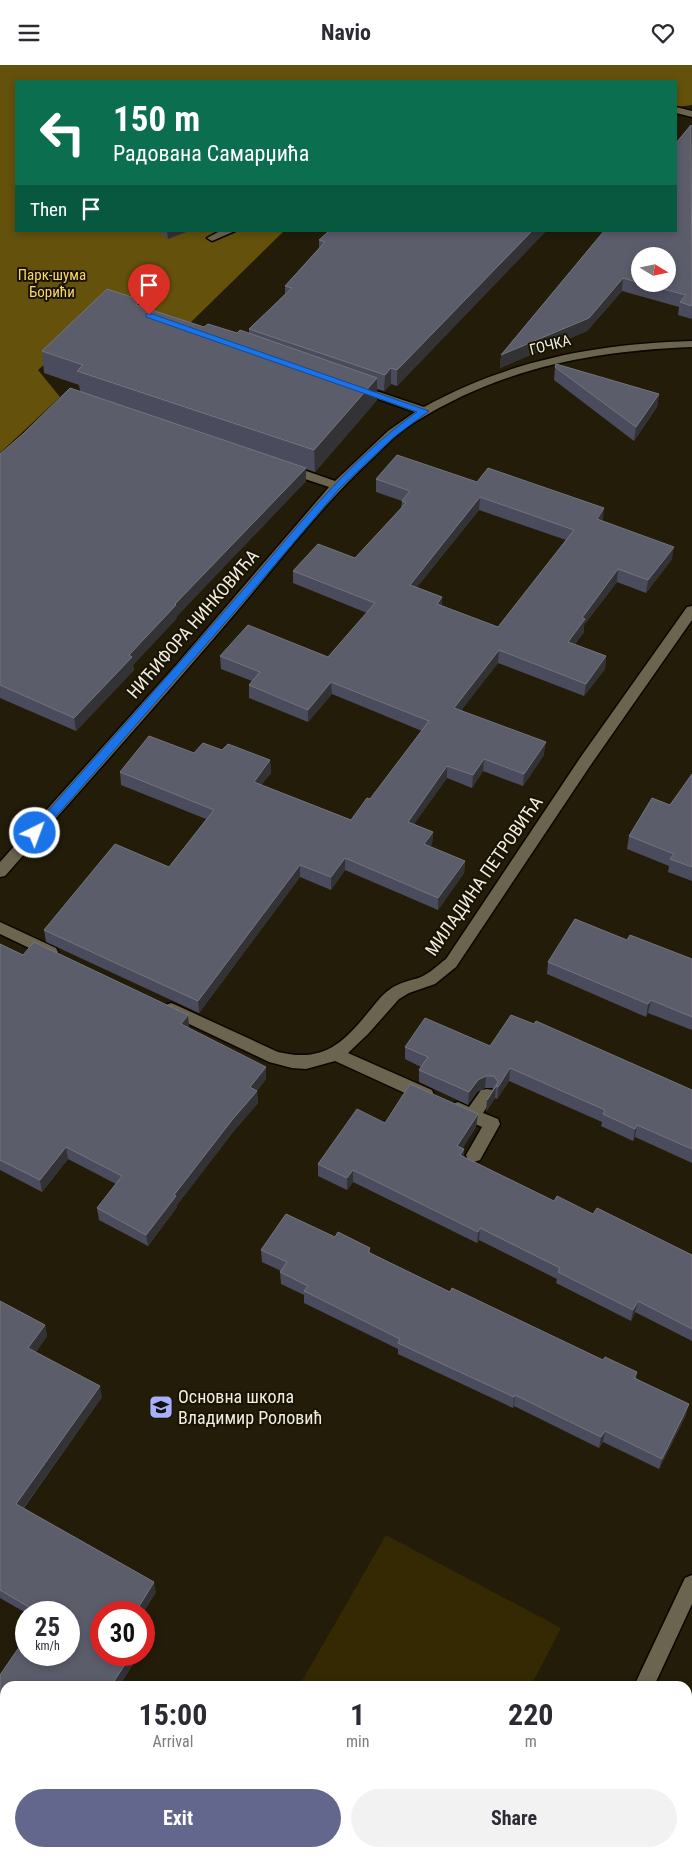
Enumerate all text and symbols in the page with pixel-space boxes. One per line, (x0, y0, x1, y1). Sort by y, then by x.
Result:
icon: menu (15, 19, 43, 47)
icon: heart (649, 19, 677, 47)
text: Navio (321, 20, 371, 45)
text: 150 m (113, 99, 200, 140)
icon: left (30, 100, 95, 165)
text: Радована Самарџића (113, 141, 309, 166)
icon: arrive (77, 195, 105, 223)
text: Then (30, 198, 67, 221)
north arrow (631, 247, 676, 293)
map controls (631, 247, 676, 292)
pin (128, 264, 170, 315)
park label: Парк-шума Борићи (18, 266, 86, 301)
icon: arrive (135, 271, 163, 299)
street label: ГОЧКА (527, 331, 573, 359)
street label: НИЋИФОРА НИНКОВИЋА (122, 545, 263, 702)
street label: МИЛАДИНА ПЕТРОВИЋА (421, 791, 547, 959)
position arrow (8, 806, 60, 858)
place label: Основна школа Владимир Роловић (178, 1386, 322, 1428)
school or university icon: Основна школа Владимир Роловић (148, 1394, 174, 1420)
speed limit sign: 30 (90, 1601, 155, 1666)
text: 25 (35, 1613, 60, 1642)
text: km/h (35, 1639, 60, 1653)
text: 15:00 (139, 1697, 207, 1732)
text: 1 (350, 1697, 365, 1732)
text: 220 (508, 1697, 553, 1732)
text: Arrival (153, 1732, 193, 1751)
text: min (346, 1732, 369, 1751)
text: m (525, 1732, 537, 1751)
button: Exit (15, 1789, 341, 1847)
button: Share (351, 1789, 677, 1847)

